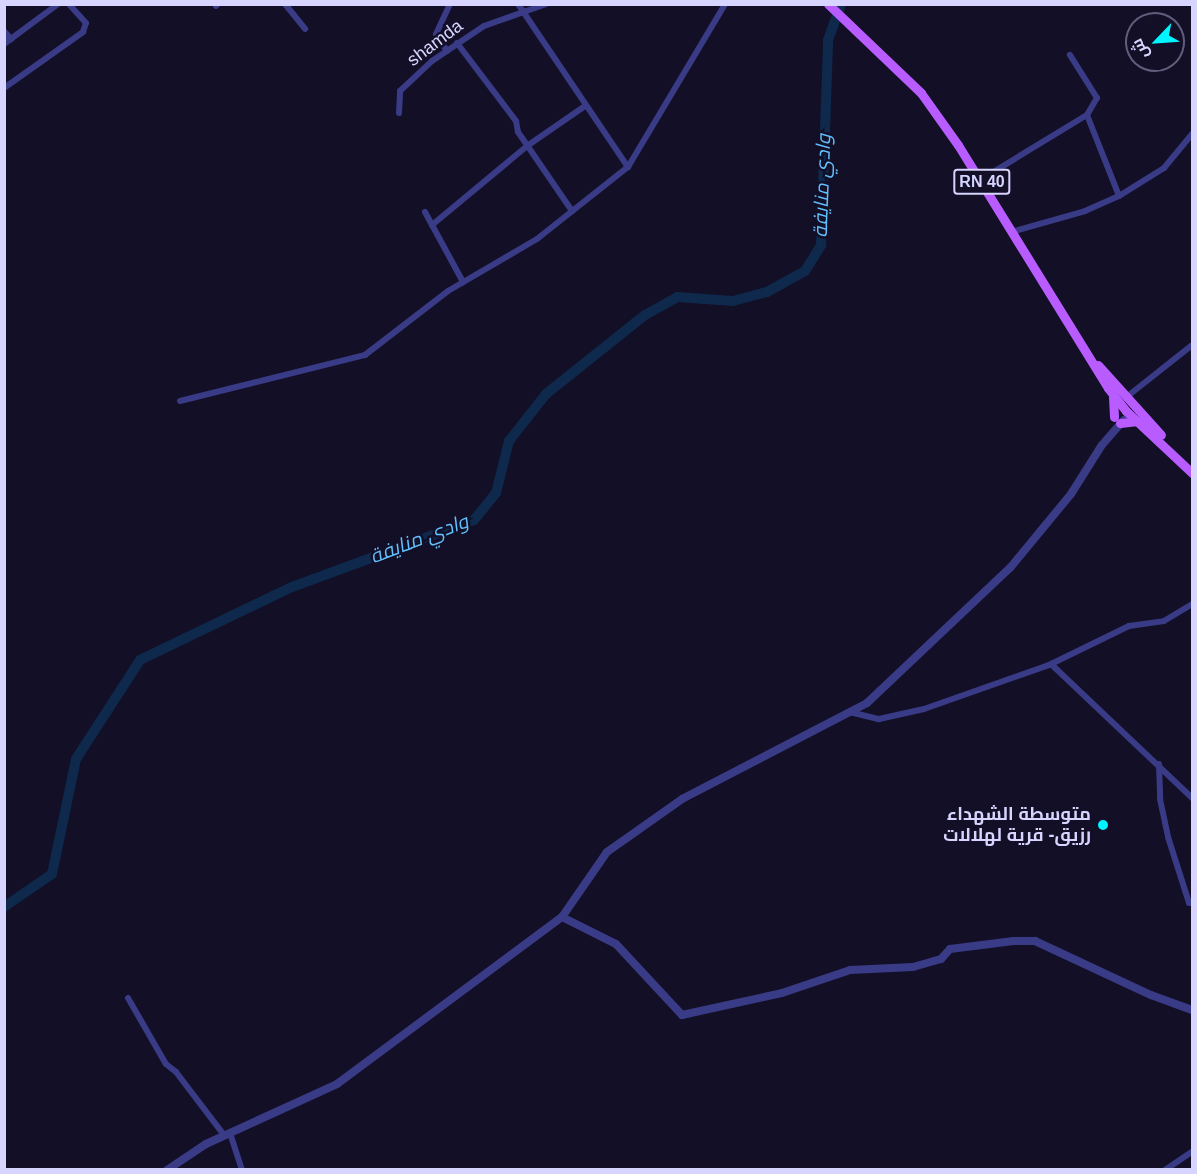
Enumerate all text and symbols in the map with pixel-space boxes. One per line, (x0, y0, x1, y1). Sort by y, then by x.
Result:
north arrow (1125, 12, 1185, 72)
street label: shamda (403, 15, 467, 71)
text: ش (1128, 36, 1152, 62)
water label: وادي منايفة (808, 134, 836, 238)
road number: RN 40 (952, 169, 1012, 195)
water label: وادي منايفة (366, 509, 472, 569)
place label: متوسطة الشهداء رزيق- قرية لهلالات (943, 804, 1091, 846)
marker: متوسطة الشهداء رزيق- قرية لهلالات (1096, 818, 1110, 832)

